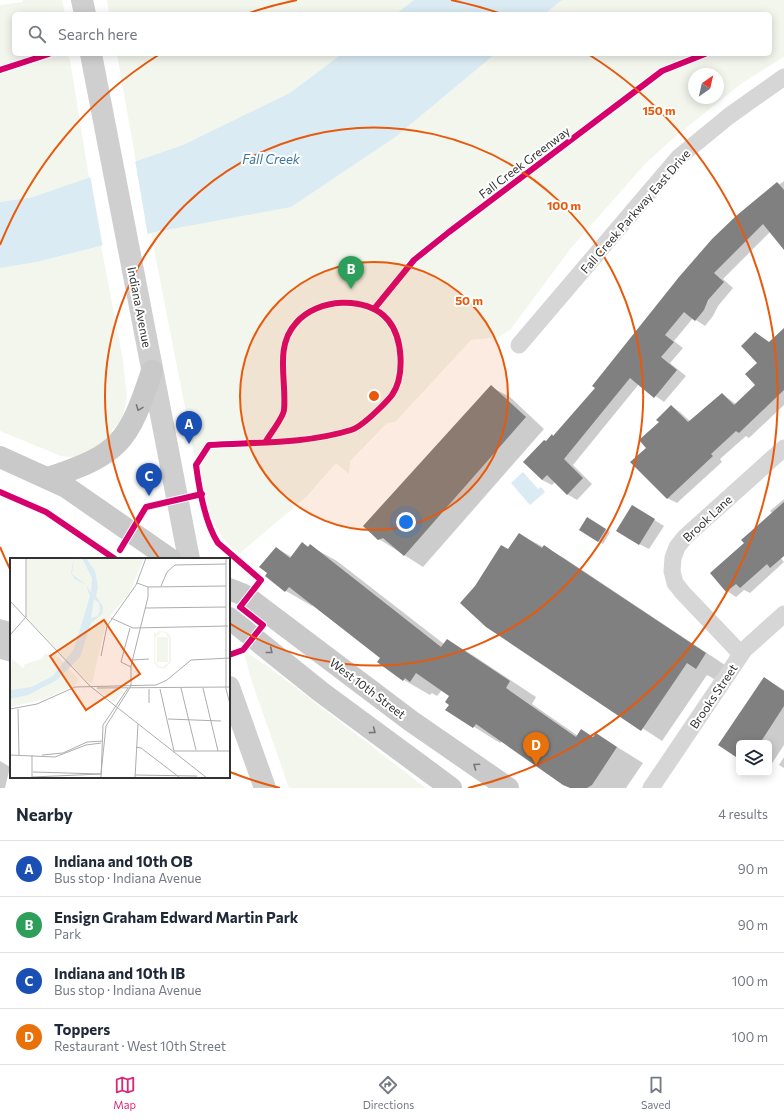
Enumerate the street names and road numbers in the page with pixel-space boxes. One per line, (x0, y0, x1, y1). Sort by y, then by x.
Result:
street label: Fall Creek Greenway (476, 123, 572, 201)
street label: Fall Creek Parkway East Drive (577, 146, 693, 276)
street label: Indiana Avenue (125, 265, 155, 349)
street label: Brook Lane (680, 492, 734, 544)
street label: West 10th Street (327, 655, 409, 721)
street label: Brooks Street (686, 661, 740, 731)

